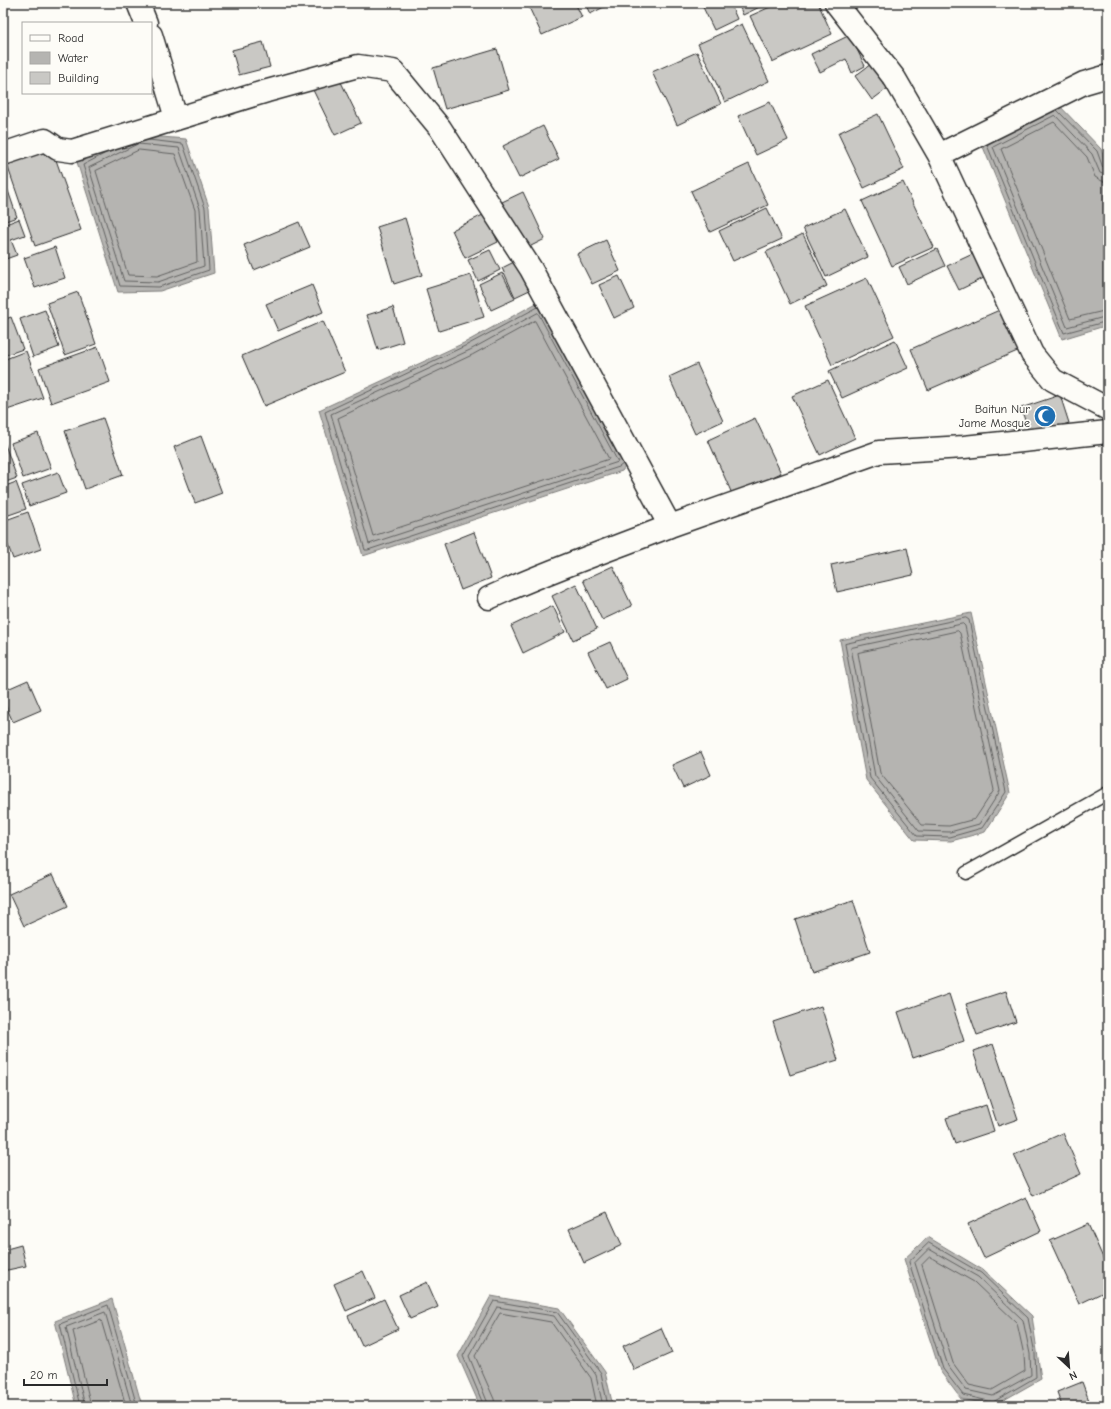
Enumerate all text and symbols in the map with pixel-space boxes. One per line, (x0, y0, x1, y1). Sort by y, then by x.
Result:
legend (22, 22, 152, 94)
text: Road (58, 31, 84, 45)
text: Water (58, 51, 88, 65)
text: Building (58, 71, 99, 85)
place label: Baitun Nur Jame Mosque (959, 402, 1030, 430)
mosque icon: Baitun Nur Jame Mosque (1032, 403, 1058, 429)
north arrow (1049, 1347, 1089, 1387)
scale bar (24, 1361, 107, 1387)
text: 20 m (30, 1368, 58, 1382)
text: N (1067, 1368, 1079, 1383)

